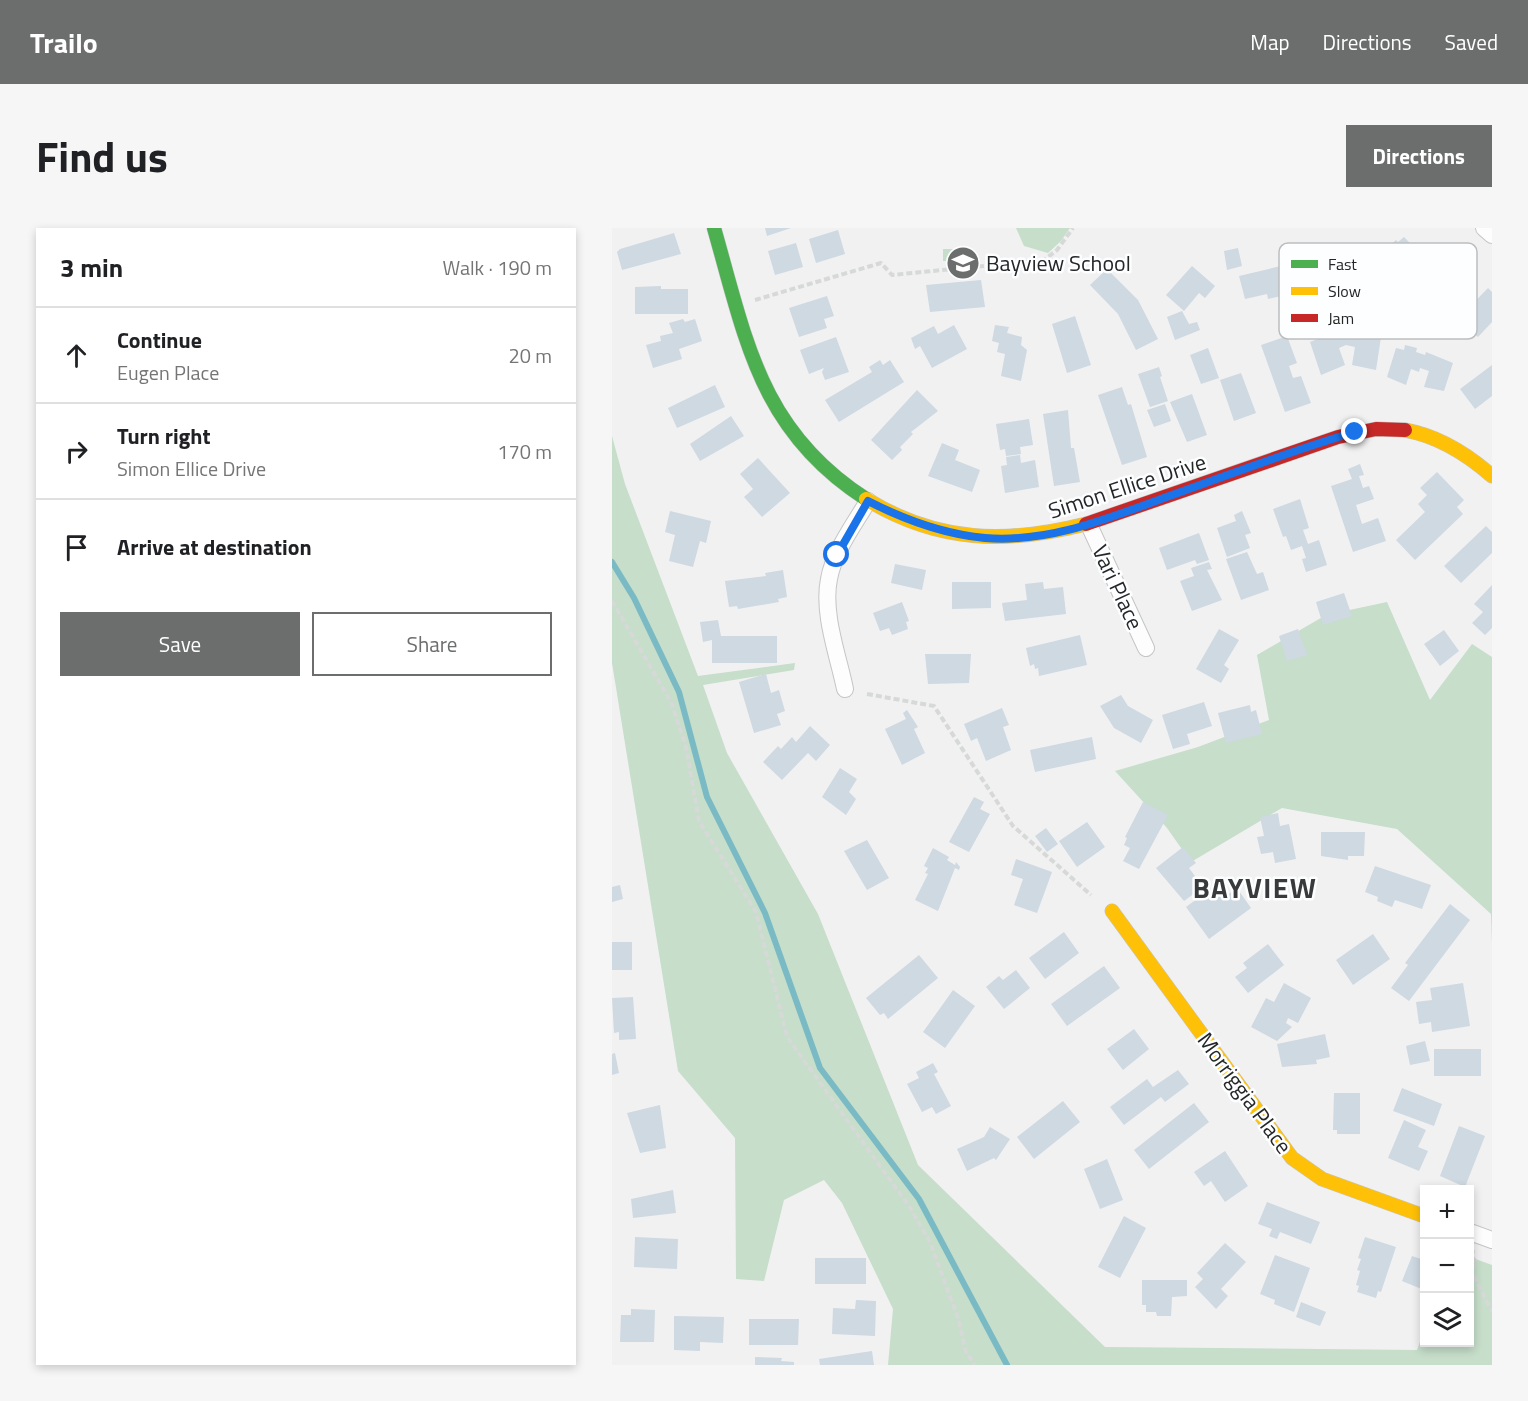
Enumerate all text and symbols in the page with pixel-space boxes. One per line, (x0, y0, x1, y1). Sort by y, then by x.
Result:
text: Trailo (30, 21, 98, 64)
text: Map (1250, 26, 1290, 58)
text: Directions (1323, 26, 1412, 58)
text: Saved (1445, 26, 1498, 58)
text: Find us (36, 124, 168, 188)
button: Directions (1346, 125, 1492, 187)
legend (1279, 243, 1477, 339)
school or university icon: Bayview School (945, 245, 981, 281)
place label: Bayview School (986, 246, 1131, 280)
text: 3 min (60, 248, 123, 287)
text: Walk · 190 m (443, 252, 552, 283)
text: Fast (1328, 252, 1357, 276)
text: Slow (1328, 279, 1361, 303)
text: Jam (1328, 306, 1354, 330)
text: Continue (117, 323, 202, 357)
icon: ahead (60, 339, 93, 372)
text: 20 m (508, 340, 552, 371)
text: Eugen Place (117, 357, 219, 388)
route end (1341, 418, 1367, 444)
text: Turn right (117, 419, 211, 453)
icon: right (60, 435, 93, 468)
text: 170 m (497, 436, 552, 467)
street label: Simon Ellice Drive (1044, 444, 1210, 528)
text: Simon Ellice Drive (117, 453, 266, 484)
text: Arrive at destination (117, 530, 312, 564)
icon: arrive (60, 531, 93, 564)
street label: Vari Place (1084, 539, 1152, 635)
route start (823, 541, 849, 567)
button: Save (60, 612, 300, 676)
button: Share (312, 612, 552, 676)
district label: BAYVIEW (1193, 866, 1317, 909)
street label: Morriggia Place (1189, 1025, 1301, 1161)
map controls (1420, 1185, 1474, 1347)
button: + (1420, 1185, 1474, 1239)
button: − (1420, 1239, 1474, 1293)
button: layers (1420, 1293, 1474, 1347)

